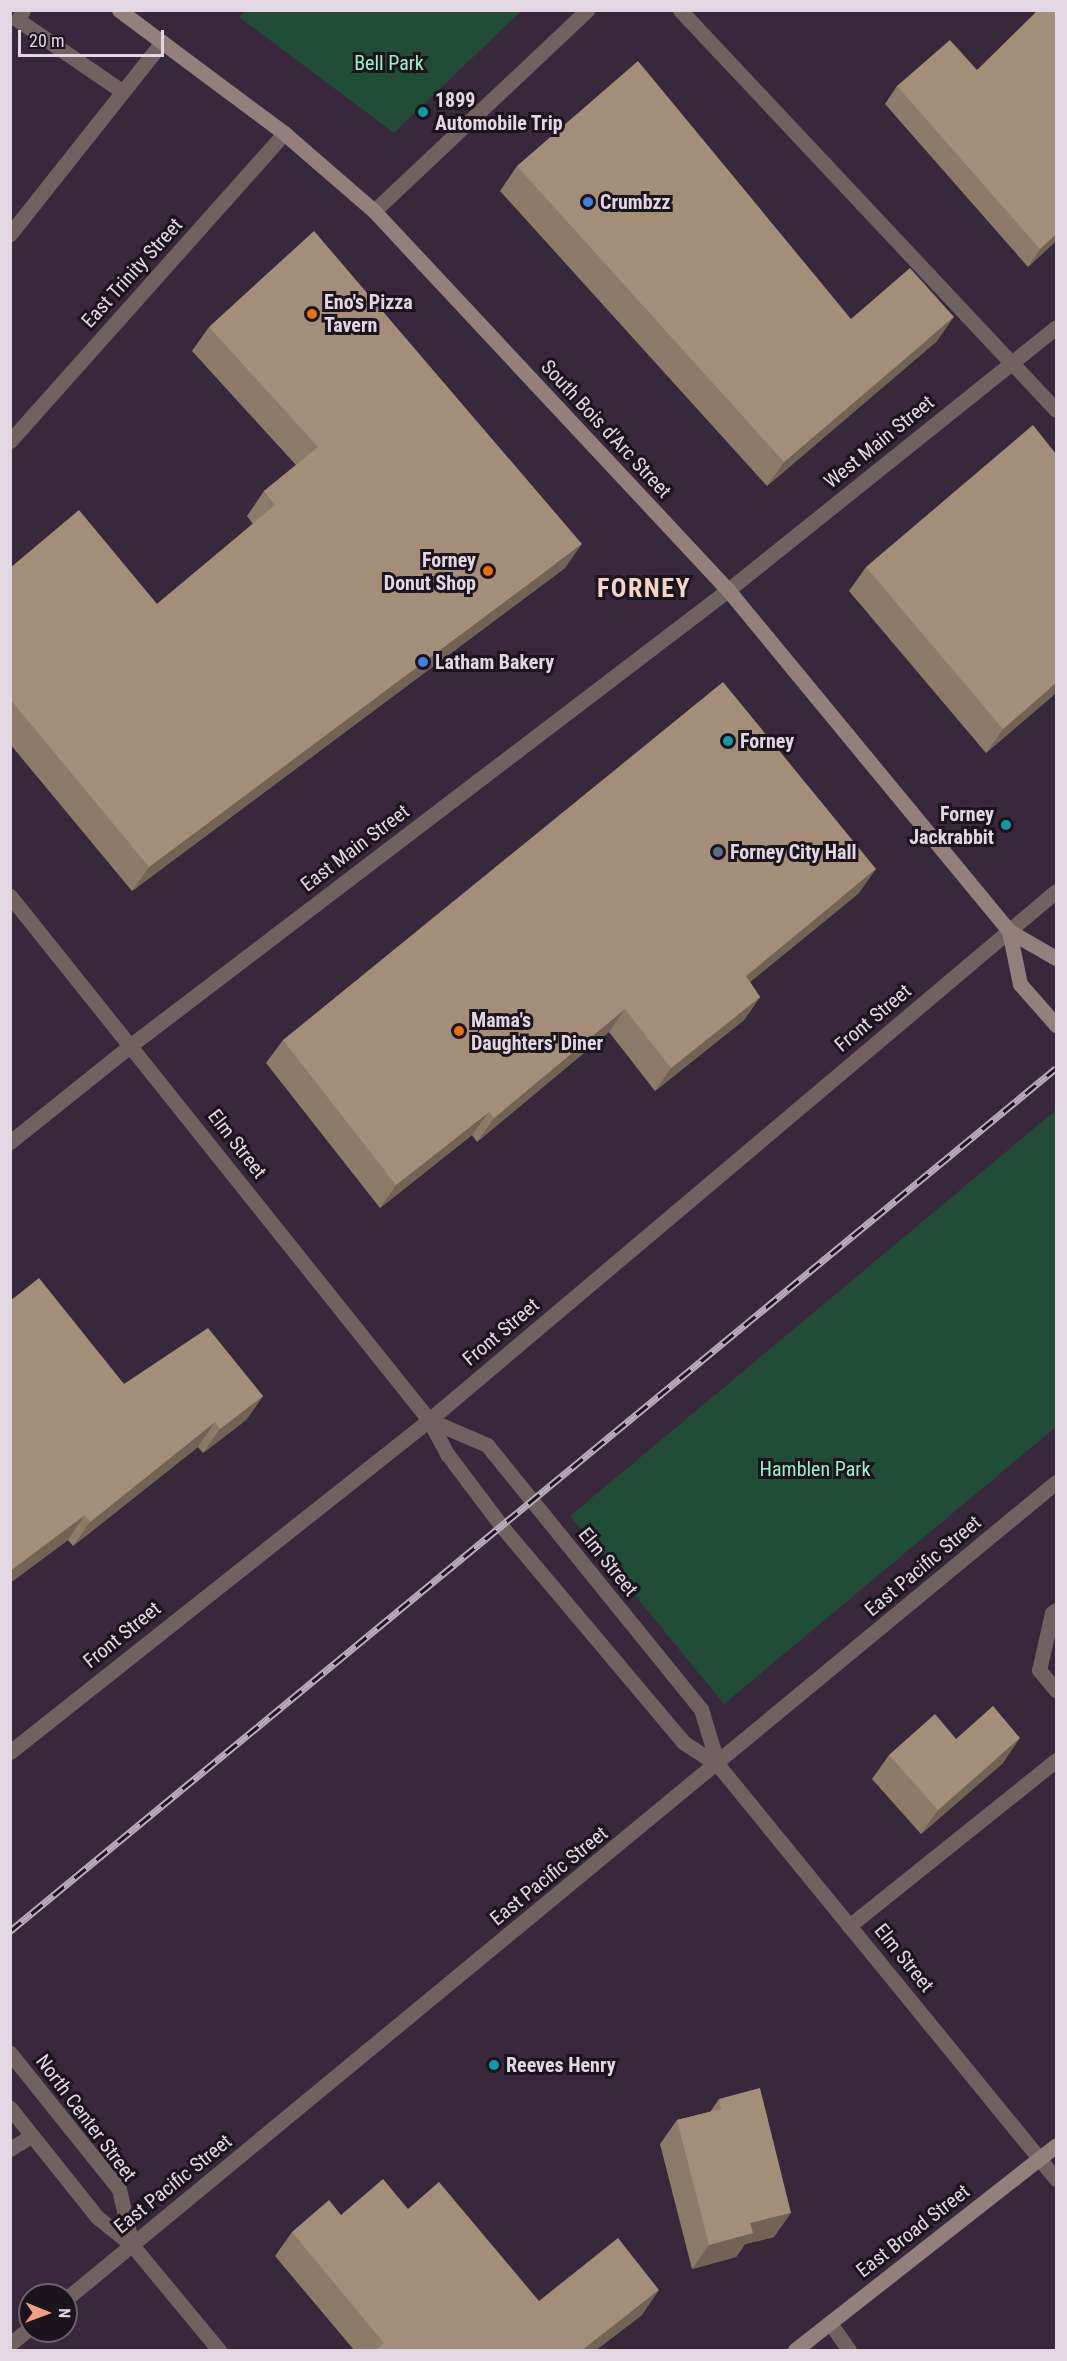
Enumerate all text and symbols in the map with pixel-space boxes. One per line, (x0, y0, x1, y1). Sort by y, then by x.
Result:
scale bar (21, 18, 166, 56)
text: 20 m (29, 30, 64, 51)
park label: Bell Park (354, 51, 424, 75)
place label: 1899 Automobile Trip (435, 88, 563, 135)
marker: 1899 Automobile Trip (416, 105, 430, 119)
place label: Crumbzz (600, 190, 671, 214)
marker: Crumbzz (581, 195, 595, 209)
street label: East Trinity Street (76, 213, 188, 333)
place label: Eno's Pizza Tavern (324, 290, 413, 337)
marker: Eno's Pizza Tavern (305, 307, 319, 321)
street label: South Bois d'Arc Street (536, 355, 676, 503)
street label: West Main Street (819, 390, 939, 494)
place label: Forney Donut Shop (384, 548, 476, 595)
marker: Forney Donut Shop (481, 564, 495, 578)
district label: FORNEY (597, 573, 691, 605)
place label: Latham Bakery (435, 650, 554, 674)
marker: Latham Bakery (416, 655, 430, 669)
place label: Forney (740, 729, 794, 753)
marker: Forney (721, 734, 735, 748)
street label: East Main Street (296, 799, 414, 897)
place label: Forney Jackrabbit (909, 802, 994, 849)
marker: Forney Jackrabbit (999, 818, 1013, 832)
place label: Forney City Hall (730, 840, 857, 864)
marker: Forney City Hall (711, 845, 725, 859)
street label: Front Street (830, 979, 916, 1057)
place label: Mama's Daughters' Diner (471, 1008, 603, 1055)
marker: Mama's Daughters' Diner (452, 1024, 466, 1038)
street label: Elm Street (203, 1105, 271, 1183)
street label: Front Street (458, 1293, 544, 1371)
park label: Hamblen Park (760, 1457, 870, 1481)
street label: East Pacific Street (860, 1511, 986, 1621)
street label: Elm Street (573, 1523, 643, 1601)
street label: Front Street (79, 1597, 165, 1673)
street label: East Pacific Street (485, 1821, 613, 1931)
street label: Elm Street (869, 1919, 939, 1997)
street label: North Center Street (31, 2050, 141, 2186)
place label: Reeves Henry (506, 2053, 616, 2077)
marker: Reeves Henry (487, 2058, 501, 2072)
street label: East Pacific Street (109, 2129, 237, 2239)
street label: East Broad Street (852, 2179, 974, 2283)
north arrow (18, 2283, 78, 2343)
text: N (55, 2308, 74, 2318)

